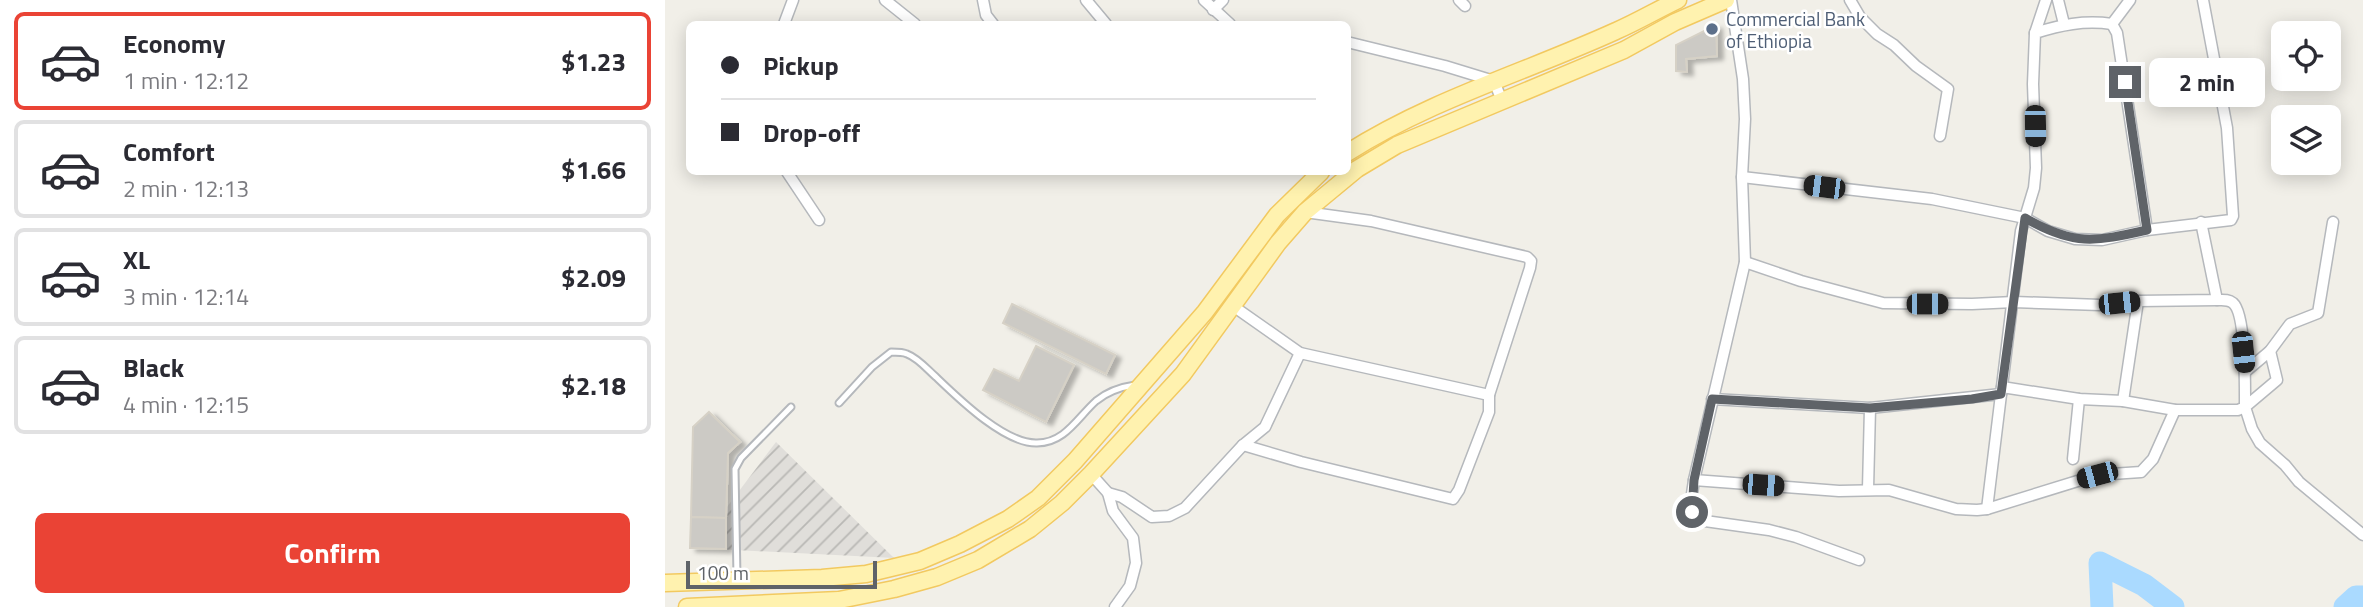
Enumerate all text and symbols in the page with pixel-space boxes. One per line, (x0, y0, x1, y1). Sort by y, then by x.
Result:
place label: Commercial Bank of Ethiopia (1726, 4, 1865, 55)
marker: Commercial Bank of Ethiopia (1704, 21, 1720, 37)
map controls (2271, 21, 2341, 175)
button: locate (2271, 21, 2341, 91)
text: Economy (123, 24, 225, 63)
icon: car (39, 30, 102, 93)
text: $1.23 (561, 42, 626, 81)
text: Pickup (763, 46, 839, 85)
callout: 2 min (2149, 57, 2265, 106)
text: 1 min · 12:12 (123, 63, 249, 98)
text: 2 min (2179, 65, 2235, 100)
route end (2109, 66, 2141, 98)
car (2025, 105, 2046, 147)
button: layers (2271, 105, 2341, 175)
text: Drop-off (763, 113, 860, 152)
text: Comfort (123, 132, 215, 171)
icon: car (39, 138, 102, 201)
text: $1.66 (561, 150, 626, 189)
text: 2 min · 12:13 (123, 171, 249, 206)
car (1802, 174, 1847, 200)
text: XL (123, 240, 150, 279)
icon: car (39, 246, 102, 309)
text: $2.09 (561, 258, 626, 297)
text: 3 min · 12:14 (123, 279, 249, 314)
car (2098, 290, 2141, 316)
car (1907, 294, 1949, 315)
car (2231, 330, 2256, 374)
text: Black (123, 348, 184, 387)
icon: car (39, 354, 102, 417)
text: $2.18 (561, 366, 626, 405)
text: 4 min · 12:15 (123, 387, 249, 422)
car (2074, 459, 2121, 491)
car (1742, 473, 1785, 497)
route start (1676, 496, 1708, 528)
button: Confirm (35, 513, 630, 593)
scale bar (686, 558, 877, 590)
text: 100 m (697, 558, 749, 587)

